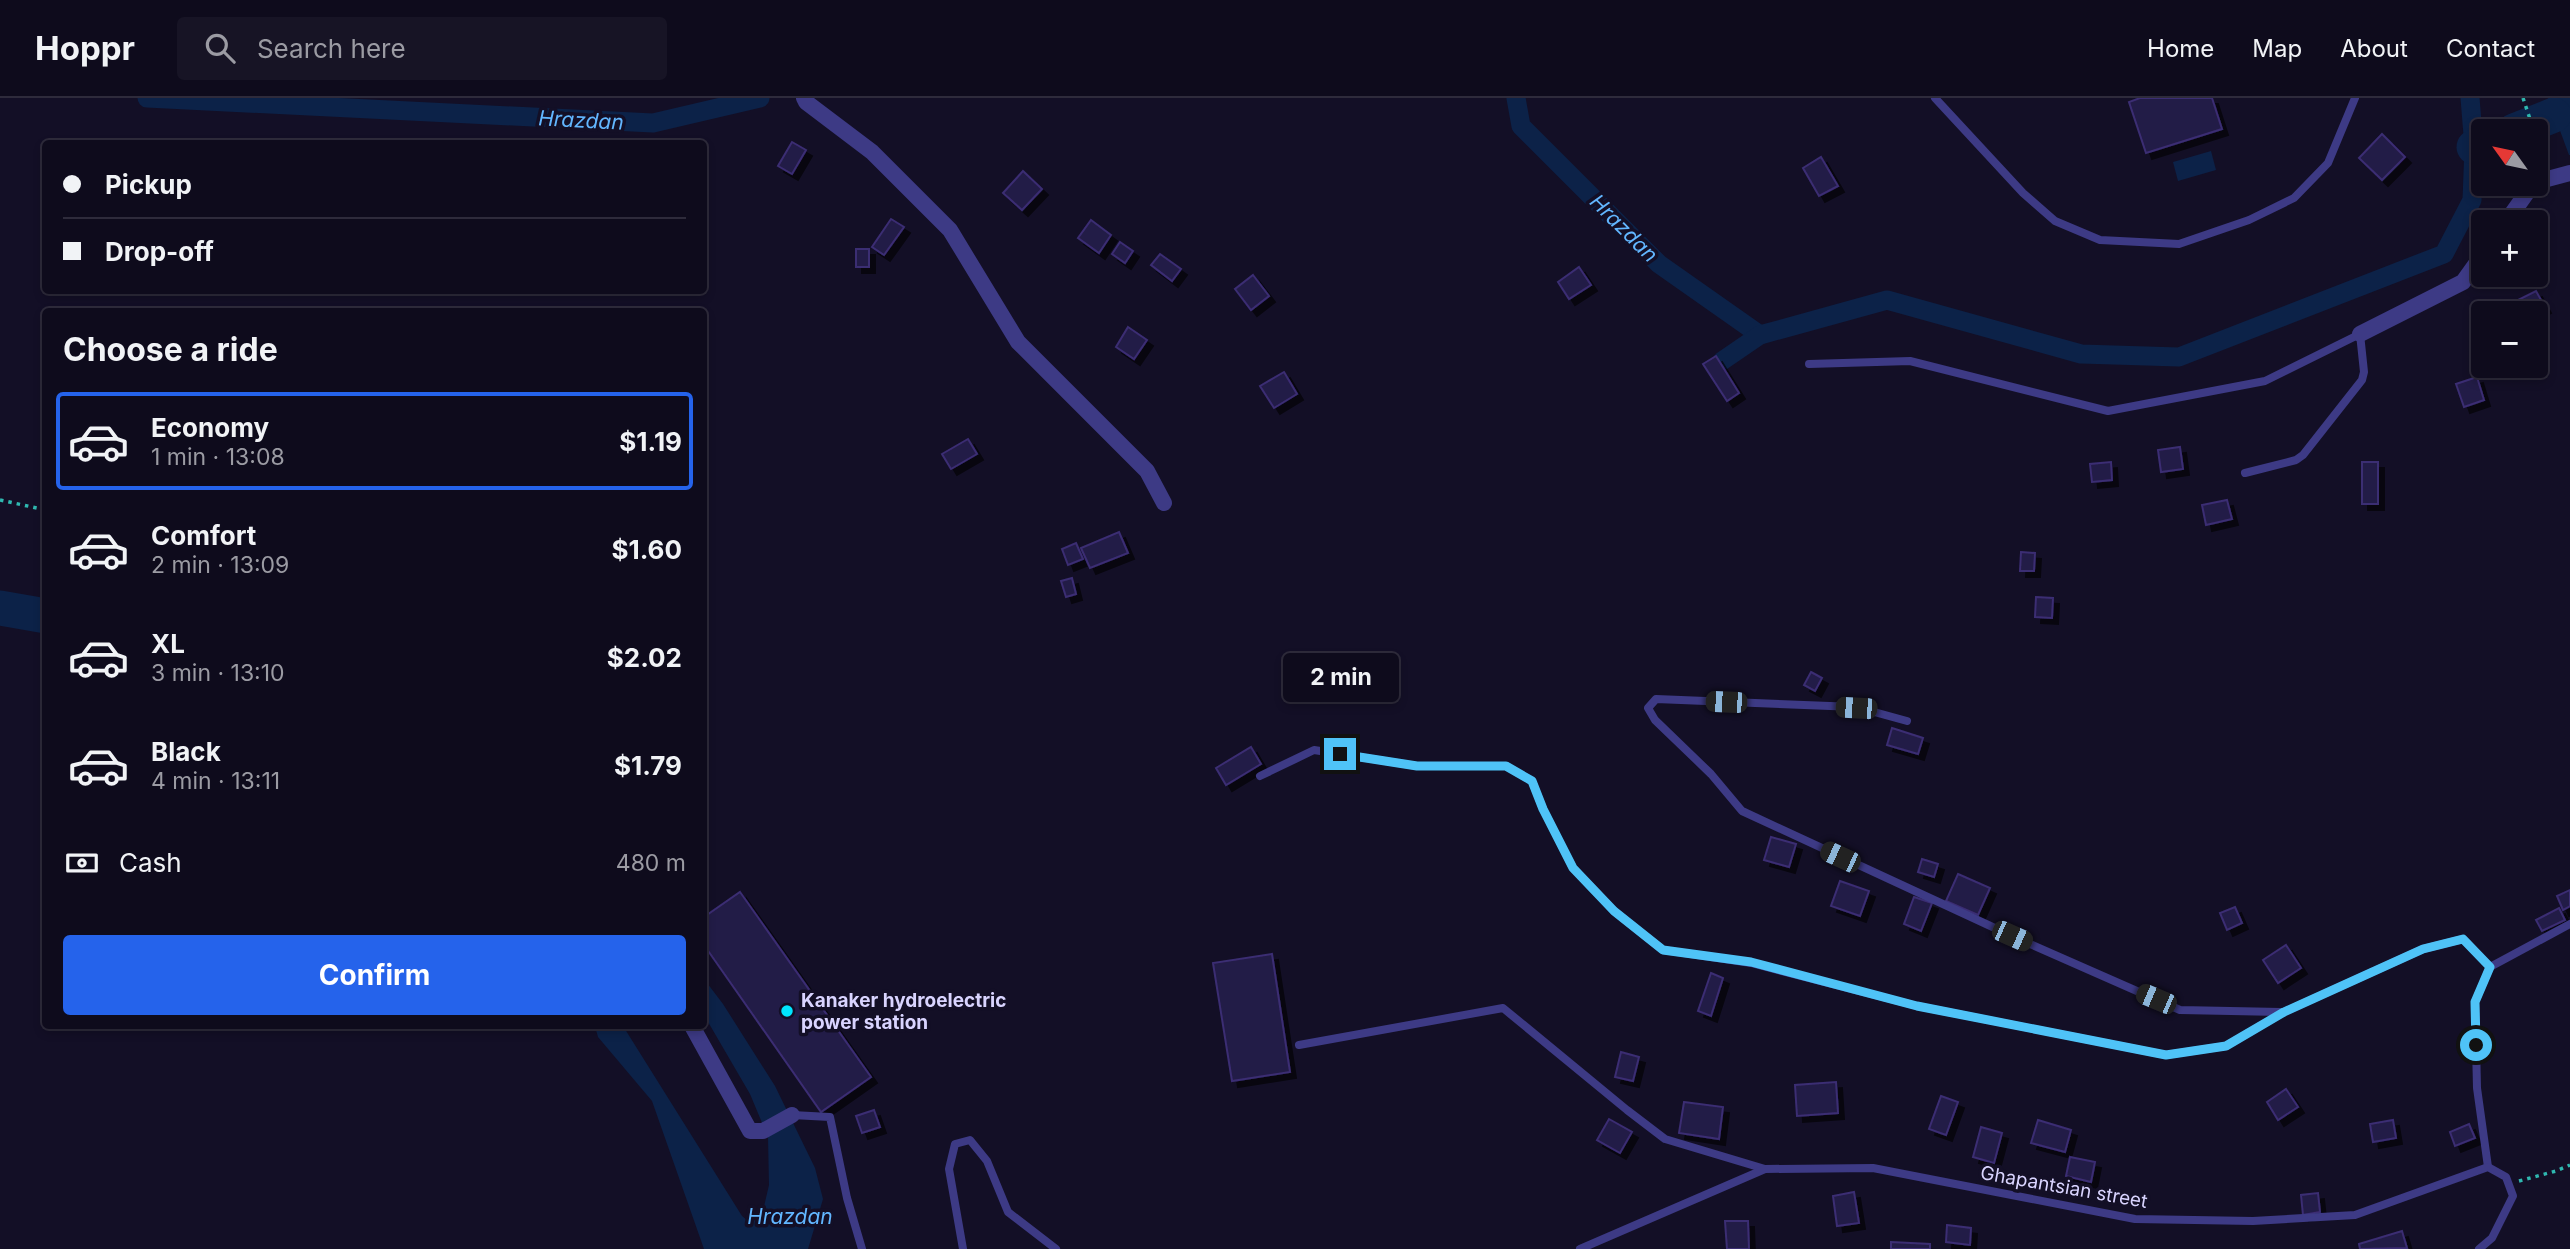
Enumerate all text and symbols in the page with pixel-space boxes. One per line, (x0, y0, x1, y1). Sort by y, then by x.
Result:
search box (177, 17, 667, 80)
text: Hoppr (35, 28, 135, 68)
icon: search (201, 29, 239, 67)
text: Search here (257, 33, 406, 64)
text: Home (2147, 34, 2214, 63)
text: Map (2252, 34, 2302, 63)
text: About (2340, 34, 2408, 63)
text: Contact (2446, 34, 2535, 63)
water label: Hrazdan (538, 105, 624, 135)
north arrow (2471, 119, 2548, 196)
map controls (2471, 119, 2548, 378)
text: Pickup (105, 169, 192, 200)
water label: Hrazdan (1585, 189, 1663, 267)
button: + (2471, 210, 2548, 287)
text: Drop-off (105, 236, 214, 267)
button: − (2471, 301, 2548, 378)
text: Choose a ride (63, 330, 278, 369)
icon: car (67, 410, 130, 473)
text: Economy (151, 412, 269, 443)
text: $1.19 (619, 426, 682, 457)
text: 1 min · 13:08 (151, 443, 285, 471)
icon: car (67, 518, 130, 581)
text: Comfort (151, 520, 256, 551)
text: $1.60 (611, 534, 682, 565)
text: 2 min · 13:09 (151, 551, 289, 579)
icon: car (67, 626, 130, 689)
text: XL (151, 628, 185, 659)
text: $2.02 (607, 642, 682, 673)
callout: 2 min (1282, 652, 1398, 702)
text: 3 min · 13:10 (151, 659, 285, 687)
text: 2 min (1310, 663, 1372, 691)
car (1705, 691, 1748, 713)
car (1835, 696, 1878, 720)
icon: car (67, 734, 130, 797)
text: Black (151, 736, 221, 767)
route end (1324, 738, 1356, 770)
text: $1.79 (614, 750, 682, 781)
text: 4 min · 13:11 (151, 767, 280, 795)
car (1817, 839, 1864, 875)
icon: cash (63, 844, 101, 882)
text: Cash (119, 847, 182, 878)
text: 480 m (616, 849, 686, 877)
car (1989, 918, 2036, 954)
button: Confirm (63, 935, 686, 1015)
car (2133, 981, 2180, 1017)
place label: Kanaker hydroelectric power station (801, 989, 1006, 1034)
marker: Kanaker hydroelectric power station (779, 1003, 795, 1019)
route start (2460, 1029, 2492, 1061)
street label: Ghapantsian street (1979, 1161, 2149, 1213)
water label: Hrazdan (747, 1204, 833, 1229)

